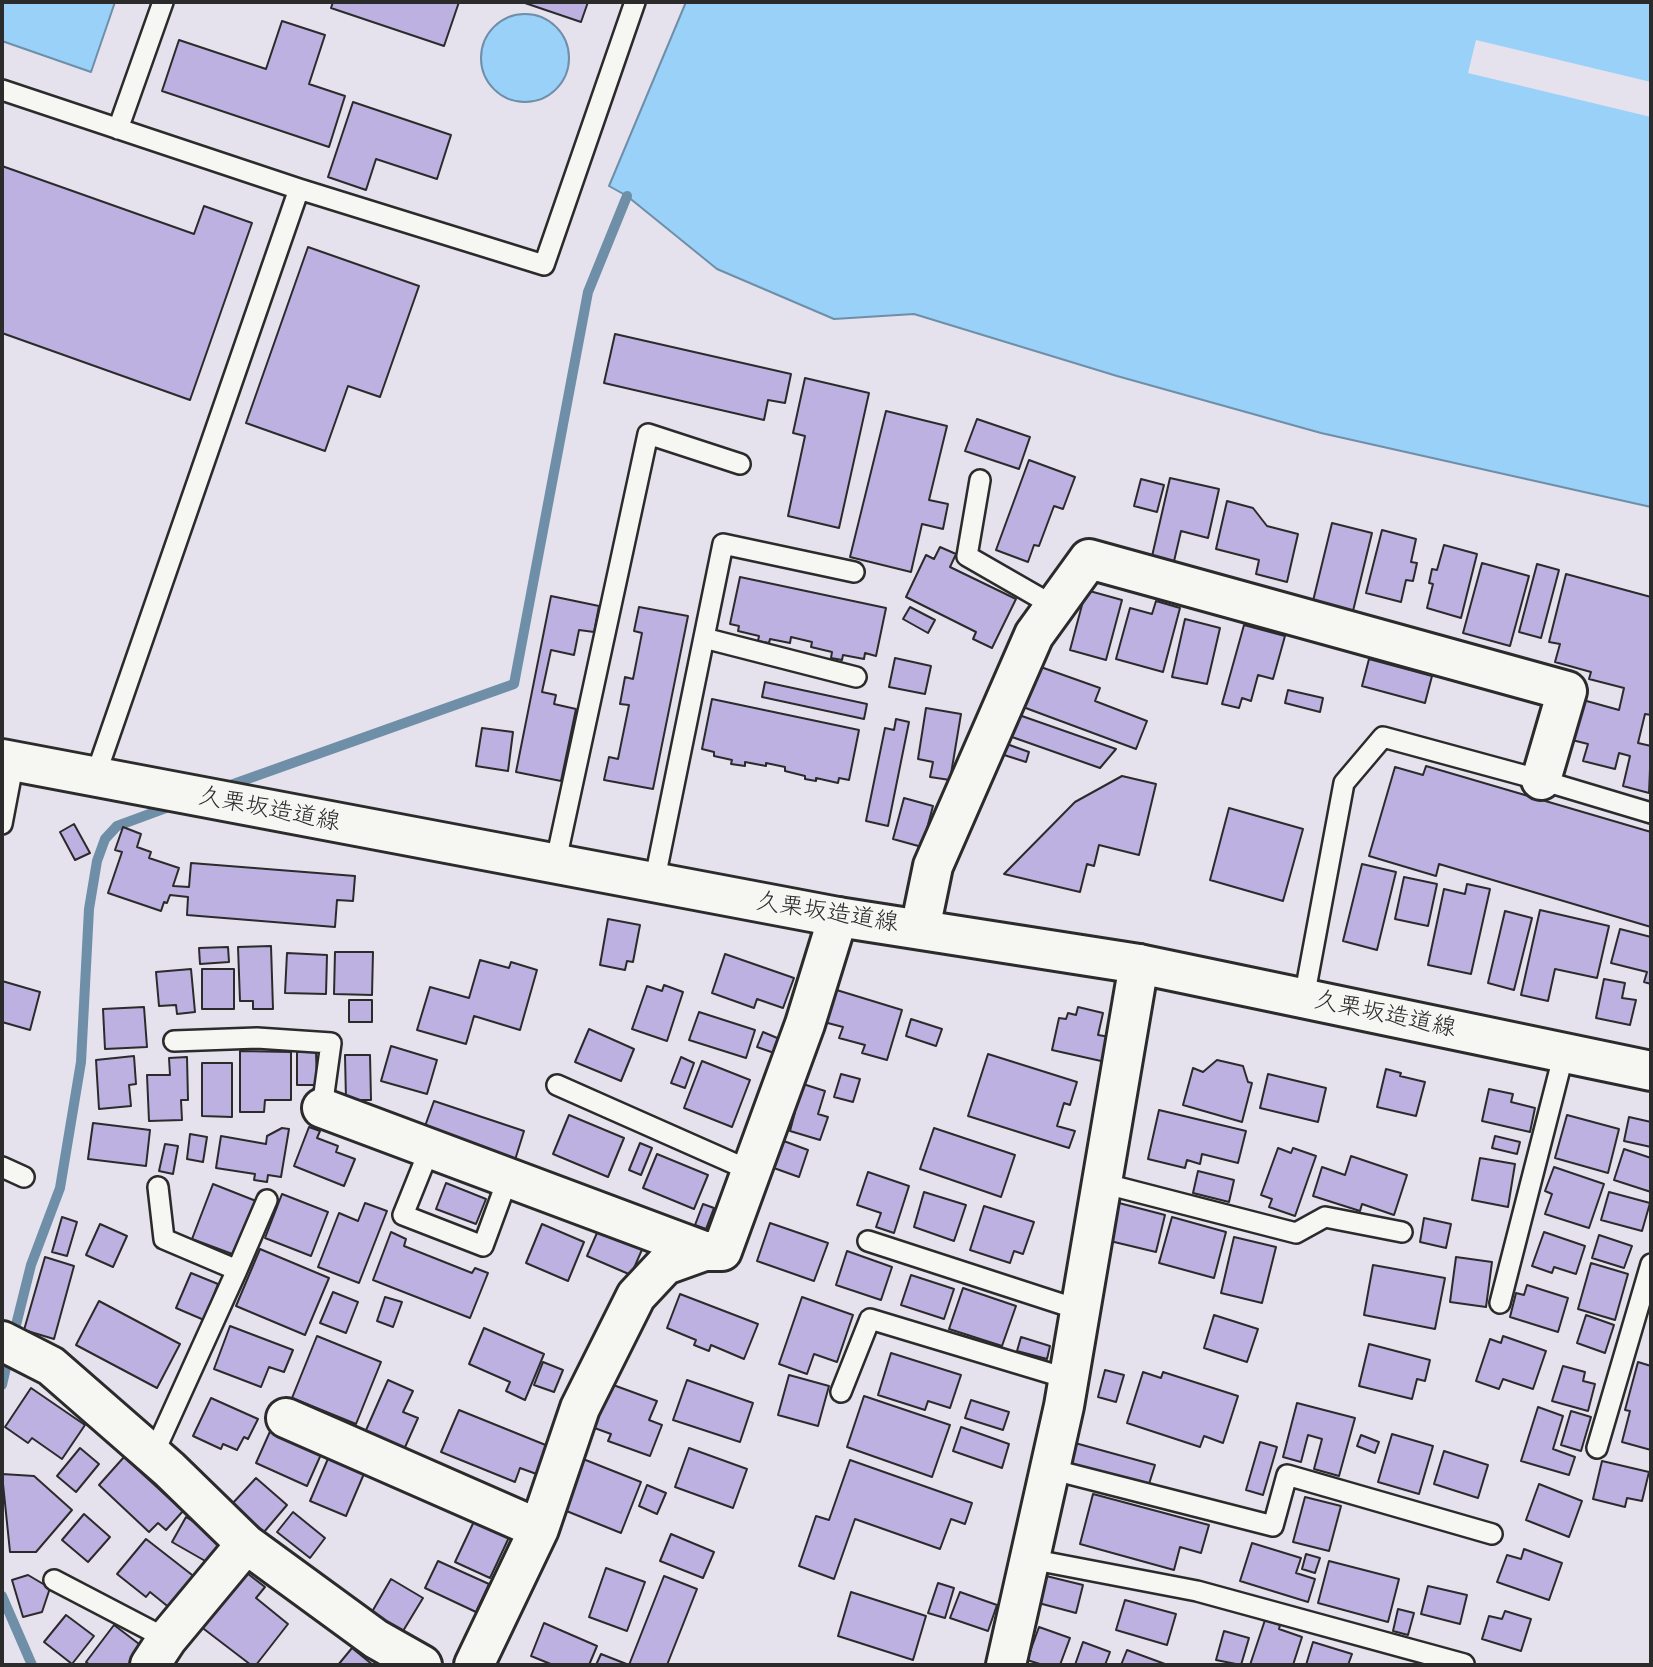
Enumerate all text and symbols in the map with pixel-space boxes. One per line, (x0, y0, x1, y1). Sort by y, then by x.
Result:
street label: 久栗坂造道線 (196, 782, 342, 838)
street label: 久栗坂造道線 (754, 888, 900, 938)
street label: 久栗坂造道線 (1312, 986, 1458, 1044)

